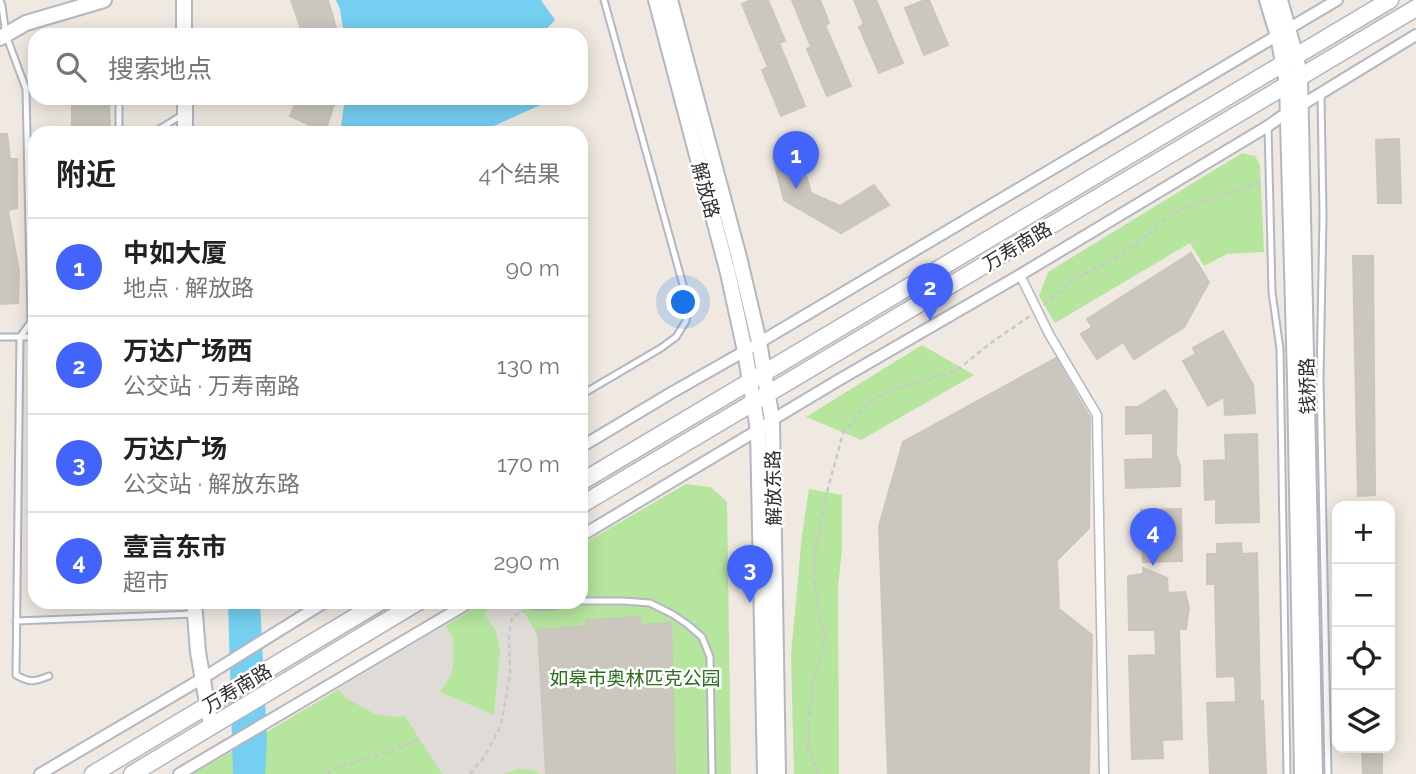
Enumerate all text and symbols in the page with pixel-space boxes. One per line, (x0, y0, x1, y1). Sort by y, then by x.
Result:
search box (28, 28, 588, 105)
icon: search (52, 48, 90, 86)
text: 搜索地点 (108, 54, 212, 84)
pin: 1 (773, 131, 819, 189)
text: 附近 (56, 157, 116, 192)
text: 4个结果 (478, 160, 560, 187)
street label: 解放路 (688, 160, 724, 220)
street label: 万寿南路 (979, 217, 1055, 275)
text: 中如大厦 (123, 238, 227, 268)
text: 1 (73, 254, 85, 281)
text: 90 m (505, 254, 560, 281)
pin: 2 (907, 263, 953, 321)
text: 地点 · 解放路 (123, 274, 254, 301)
your location (666, 285, 700, 319)
text: 万达广场西 (123, 336, 253, 366)
text: 2 (73, 352, 85, 379)
text: 130 m (497, 352, 560, 379)
street label: 钱桥路 (1296, 357, 1318, 415)
text: 公交站 · 万寿南路 (123, 372, 300, 399)
text: 万达广场 (123, 434, 227, 464)
text: 3 (73, 450, 85, 477)
text: 170 m (497, 450, 560, 477)
street label: 解放东路 (761, 450, 785, 526)
text: 公交站 · 解放东路 (123, 470, 300, 497)
map controls (1332, 501, 1395, 753)
button: + (1332, 501, 1395, 564)
pin: 4 (1130, 508, 1176, 566)
text: 壹言东市 (123, 532, 227, 562)
pin: 3 (727, 545, 773, 603)
text: 4 (72, 548, 86, 575)
text: 290 m (493, 548, 560, 575)
button: − (1332, 564, 1395, 627)
text: 超市 (123, 568, 169, 595)
button: locate (1332, 627, 1395, 690)
street label: 万寿南路 (199, 659, 275, 717)
park label: 如皋市奥林匹克公园 (549, 667, 721, 689)
button: layers (1332, 690, 1395, 753)

